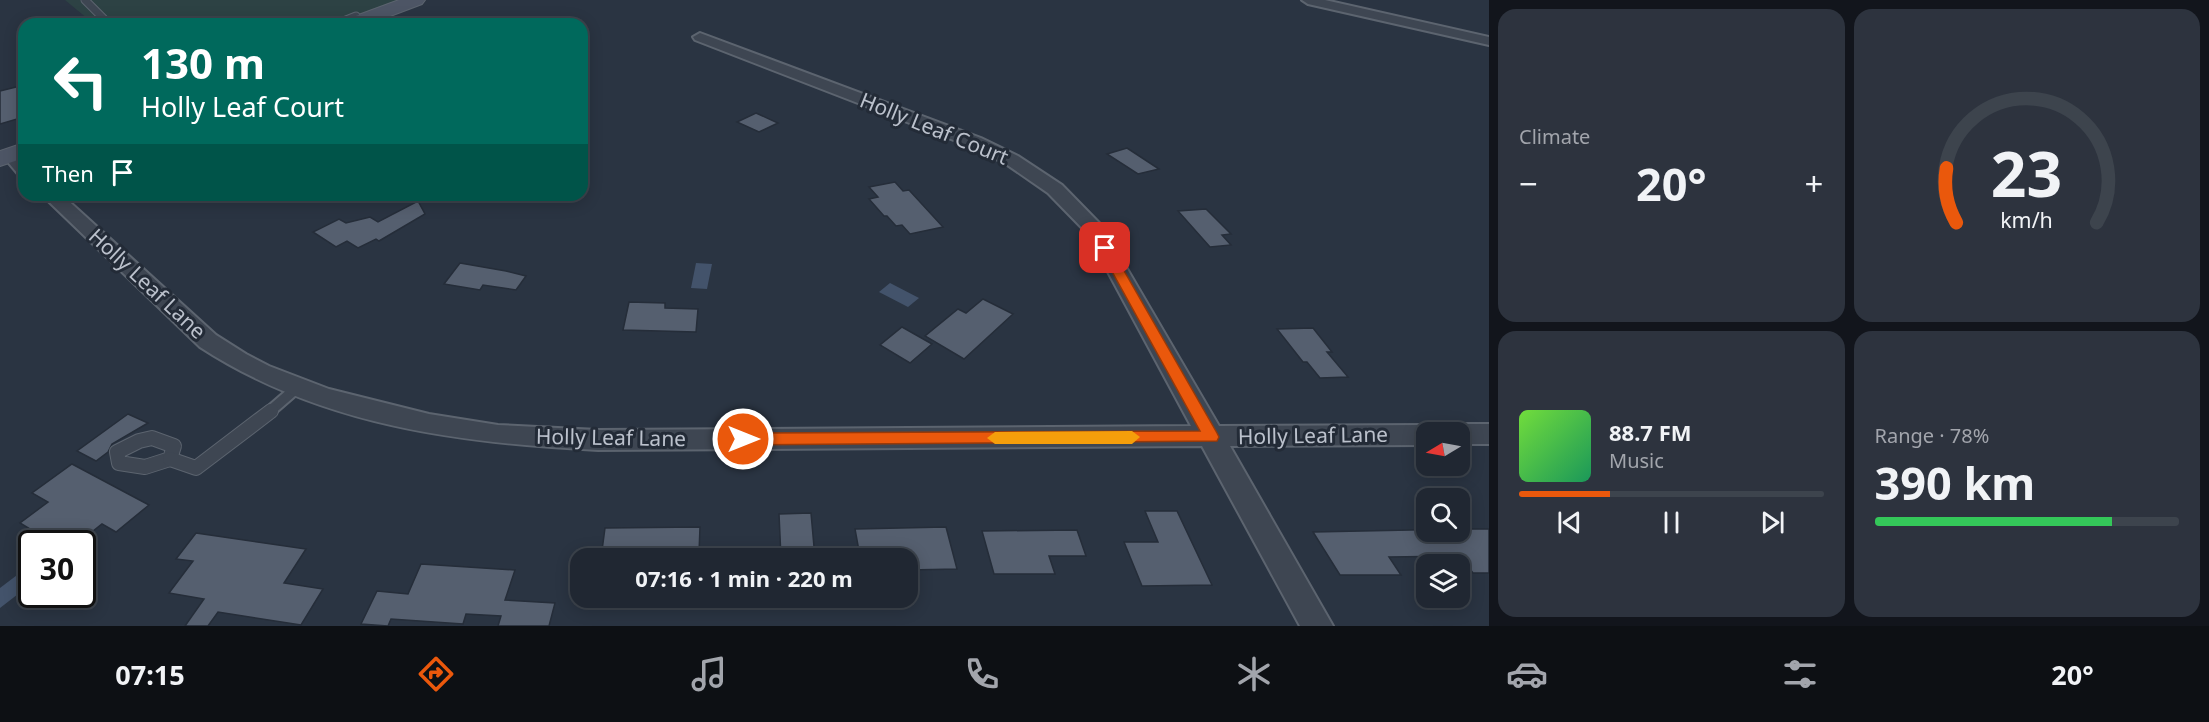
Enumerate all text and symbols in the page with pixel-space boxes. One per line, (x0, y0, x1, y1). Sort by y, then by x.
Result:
text: 130 m (141, 34, 265, 91)
icon: left (42, 42, 120, 120)
street label: Holly Leaf Court (856, 86, 1013, 171)
text: Holly Leaf Court (141, 88, 344, 125)
text: Climate (1519, 123, 1590, 150)
text: 23 (1991, 130, 2062, 215)
text: 20° (1636, 153, 1707, 214)
icon: arrive (106, 156, 139, 189)
text: Then (42, 158, 94, 188)
text: − (1519, 161, 1538, 206)
text: + (1805, 161, 1824, 206)
text: km/h (2000, 205, 2053, 234)
street label: Holly Leaf Lane (83, 222, 212, 345)
pin (1079, 222, 1130, 273)
icon: arrive (1088, 231, 1121, 264)
position arrow (711, 407, 775, 471)
text: 88.7 FM (1609, 417, 1691, 447)
street label: Holly Leaf Lane (1238, 420, 1388, 450)
street label: Holly Leaf Lane (536, 422, 686, 452)
north arrow (1416, 422, 1470, 476)
map controls (1416, 422, 1470, 608)
text: Range · 78% (1875, 422, 1989, 449)
text: Music (1609, 447, 1664, 474)
text: 390 km (1875, 452, 2035, 513)
button: search (1416, 488, 1470, 542)
icon: previous (1553, 506, 1586, 539)
icon: pause (1655, 506, 1688, 539)
icon: next (1756, 506, 1789, 539)
speed limit sign: 30 (18, 530, 96, 608)
button: layers (1416, 554, 1470, 608)
text: 07:16 · 1 min · 220 m (635, 563, 853, 593)
icon: directions (415, 653, 457, 695)
icon: music (688, 653, 730, 695)
icon: phone (961, 653, 1003, 695)
icon: climate (1233, 653, 1275, 695)
icon: car (1506, 653, 1548, 695)
icon: filters (1779, 653, 1821, 695)
text: 07:15 (115, 656, 185, 693)
text: 20° (2051, 656, 2094, 693)

